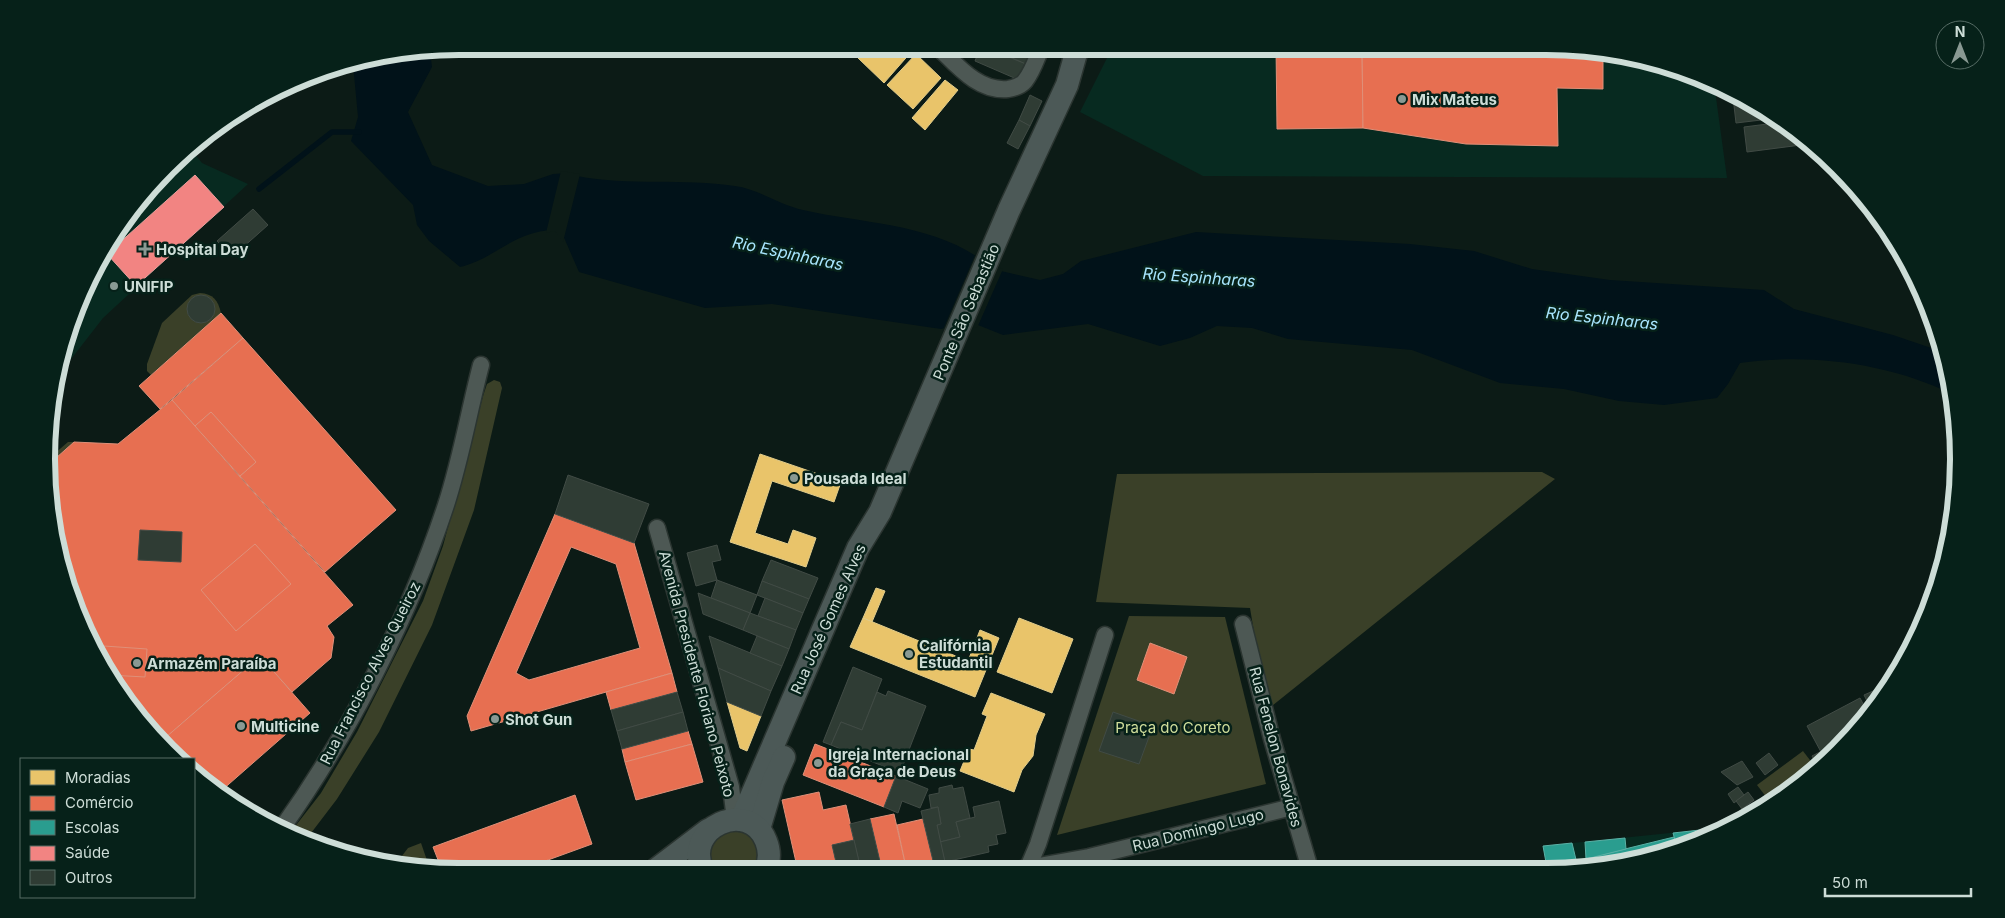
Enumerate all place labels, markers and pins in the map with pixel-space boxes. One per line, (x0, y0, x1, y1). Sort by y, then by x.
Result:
place label: Mix Mateus (1412, 90, 1497, 109)
marker: Mix Mateus (1396, 93, 1408, 105)
place label: Hospital Day (156, 240, 249, 259)
marker: Hospital Day (138, 242, 152, 256)
place label: UNIFIP (124, 277, 174, 296)
marker: UNIFIP (108, 280, 120, 292)
place label: Pousada Ideal (804, 469, 906, 488)
marker: Pousada Ideal (788, 472, 800, 484)
place label: Califórnia Estudantil (919, 636, 992, 672)
marker: Califórnia Estudantil (903, 648, 915, 660)
place label: Armazém Paraíba (147, 654, 277, 673)
marker: Armazém Paraíba (131, 657, 143, 669)
place label: Shot Gun (505, 710, 572, 729)
marker: Shot Gun (489, 713, 501, 725)
place label: Multicine (251, 717, 319, 736)
marker: Multicine (235, 720, 247, 732)
place label: Igreja Internacional da Graça de Deus (828, 745, 969, 781)
marker: Igreja Internacional da Graça de Deus (812, 757, 824, 769)

